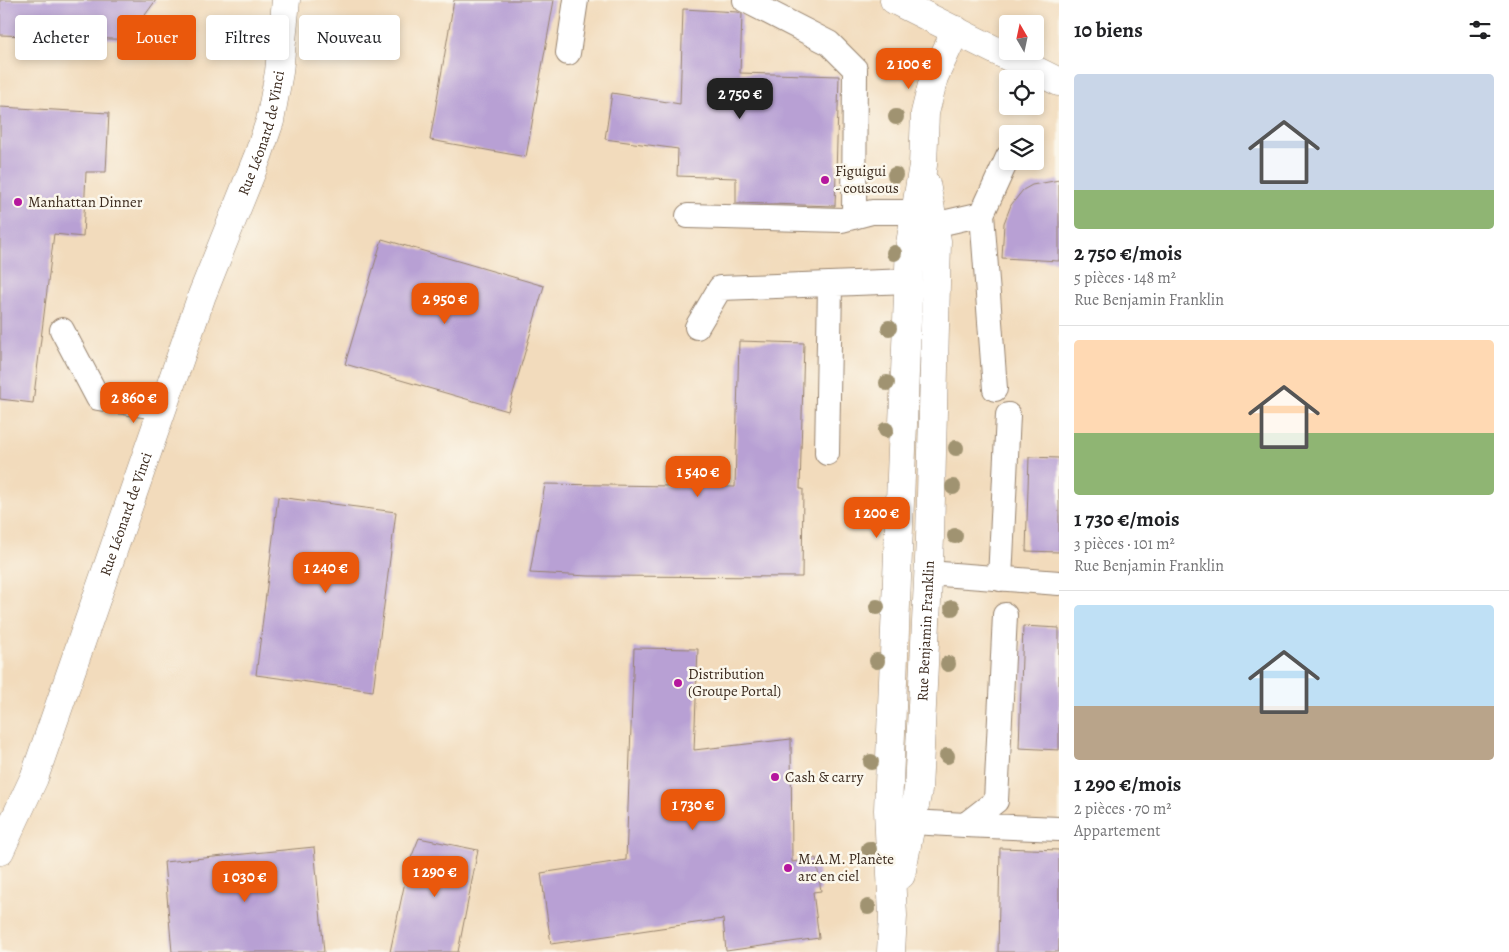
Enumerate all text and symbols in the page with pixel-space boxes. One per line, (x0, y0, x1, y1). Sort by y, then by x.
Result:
chip: Acheter (15, 15, 107, 60)
chip: Louer (117, 15, 196, 60)
chip: Filtres (206, 15, 289, 60)
chip: Nouveau (299, 15, 400, 60)
north arrow (999, 15, 1044, 60)
map controls (999, 15, 1044, 170)
text: 10 biens (1074, 16, 1143, 44)
icon: filters (1466, 16, 1494, 44)
pin: 2 100 € (863, 48, 955, 90)
text: 2 100 € (887, 53, 931, 75)
street label: Rue Léonard de Vinci (233, 69, 289, 198)
button: locate (999, 70, 1044, 115)
pin: 2 750 € (694, 78, 786, 120)
text: 2 750 € (718, 83, 762, 105)
icon: home (1239, 107, 1329, 197)
button: layers (999, 125, 1044, 170)
place label: Figuigui - couscous (835, 161, 899, 198)
marker: Figuigui - couscous (819, 174, 831, 186)
place label: Manhattan Dinner (28, 192, 143, 212)
marker: Manhattan Dinner (12, 196, 24, 208)
text: 2 750 €/mois (1074, 239, 1182, 267)
text: 5 pièces · 148 m² (1074, 267, 1176, 289)
pin: 2 950 € (399, 282, 491, 325)
text: 2 950 € (423, 288, 467, 310)
text: Rue Benjamin Franklin (1074, 289, 1224, 311)
icon: home (1239, 372, 1329, 462)
pin: 2 860 € (88, 382, 180, 424)
text: 2 860 € (111, 387, 157, 409)
street label: Rue Léonard de Vinci (95, 450, 157, 579)
pin: 1 540 € (652, 456, 744, 498)
text: 1 540 € (677, 461, 719, 483)
pin: 1 200 € (831, 496, 923, 539)
text: 1 200 € (855, 502, 899, 524)
text: 1 730 €/mois (1074, 505, 1179, 533)
text: 3 pièces · 101 m² (1074, 533, 1175, 555)
pin: 1 240 € (280, 552, 372, 594)
text: Rue Benjamin Franklin (1074, 555, 1224, 577)
text: 1 240 € (304, 557, 348, 579)
street label: Rue Benjamin Franklin (912, 560, 939, 702)
icon: home (1239, 637, 1329, 727)
place label: Distribution (Groupe Portal) (688, 664, 781, 701)
marker: Distribution (Groupe Portal) (672, 677, 684, 689)
place label: Cash & carry (785, 767, 864, 787)
text: 1 290 €/mois (1074, 770, 1181, 798)
marker: Cash & carry (769, 771, 781, 783)
pin: 1 730 € (647, 788, 739, 831)
text: 1 730 € (672, 794, 714, 816)
text: 2 pièces · 70 m² (1074, 798, 1172, 820)
text: Appartement (1074, 820, 1160, 842)
place label: M.A.M. Planète arc en ciel (798, 849, 894, 886)
pin: 1 290 € (389, 856, 481, 898)
pin: 1 030 € (199, 860, 291, 903)
text: 1 290 € (413, 861, 457, 883)
marker: M.A.M. Planète arc en ciel (782, 862, 794, 874)
text: 1 030 € (223, 866, 267, 888)

